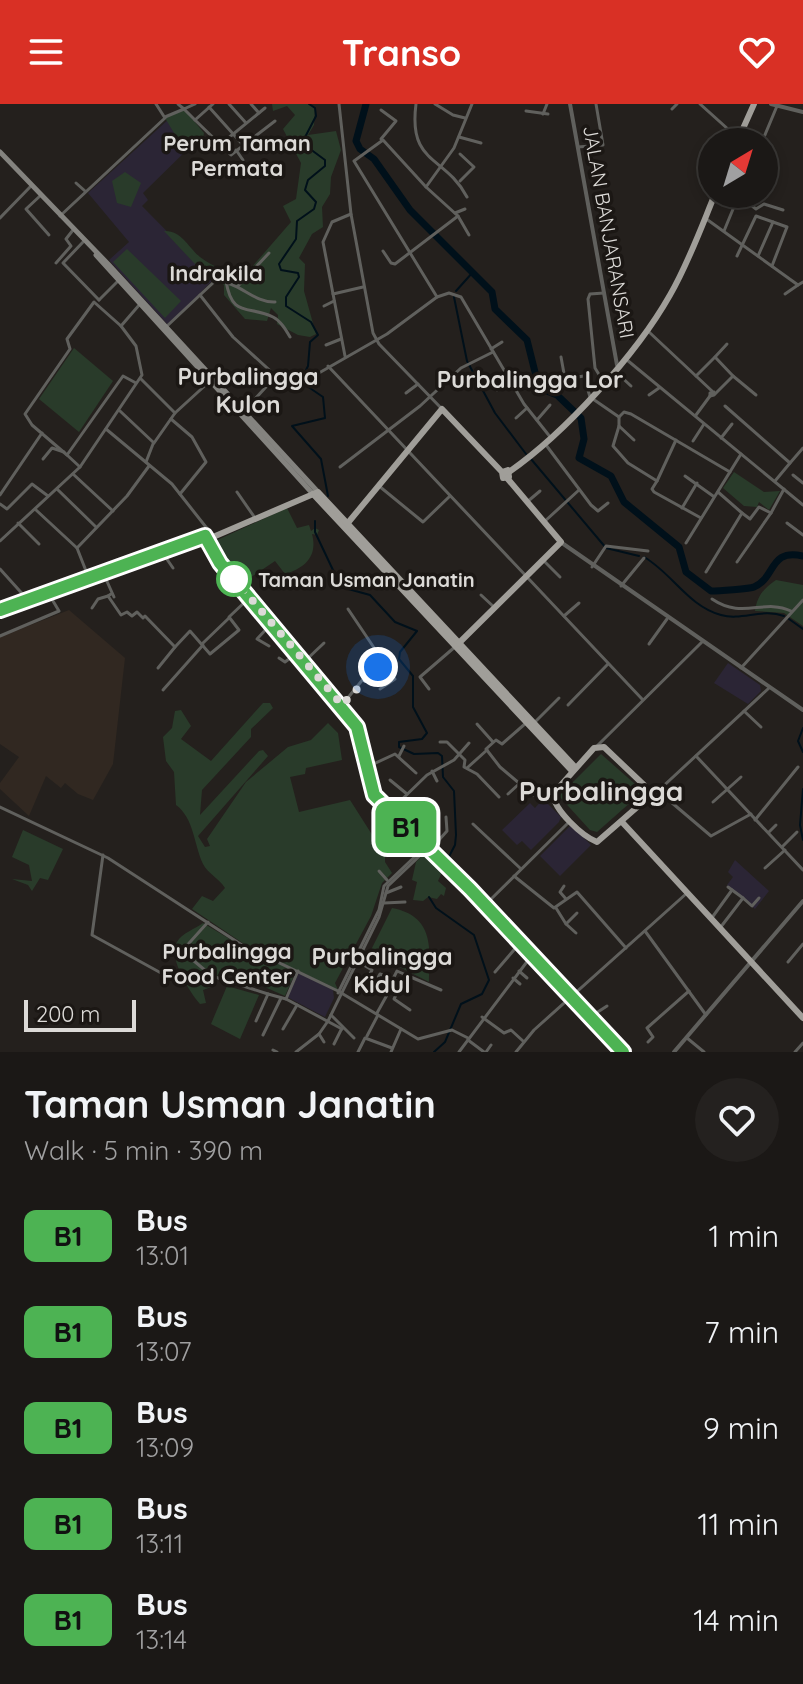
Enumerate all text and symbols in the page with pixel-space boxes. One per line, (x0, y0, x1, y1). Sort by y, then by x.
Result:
icon: menu (24, 30, 68, 74)
text: Transo (342, 30, 461, 75)
icon: heart (735, 30, 779, 74)
street label: JALAN BANJARANSARI (578, 124, 640, 340)
north arrow (698, 128, 778, 208)
map controls (698, 128, 778, 208)
district label: Perum Taman Permata (163, 129, 311, 182)
district label: Indrakila (169, 259, 263, 287)
district label: Purbalingga Kulon (177, 361, 319, 419)
district label: Purbalingga Lor (437, 364, 623, 394)
marker: Taman Usman Janatin (217, 562, 251, 596)
place label: Taman Usman Janatin (258, 567, 475, 592)
your location (358, 647, 398, 687)
district label: Purbalingga (519, 773, 683, 808)
line badge: B1 (370, 801, 442, 853)
text: B1 (391, 809, 421, 844)
district label: Purbalingga Food Center (162, 937, 293, 990)
district label: Purbalingga Kidul (311, 941, 453, 999)
scale bar (24, 996, 136, 1032)
text: 200 m (36, 1000, 100, 1028)
button: heart (695, 1078, 779, 1162)
text: Taman Usman Janatin (24, 1080, 436, 1128)
text: Walk · 5 min · 390 m (24, 1134, 263, 1167)
text: Bus (136, 1201, 188, 1239)
text: 1 min (709, 1217, 779, 1255)
text: B1 (53, 1218, 83, 1253)
text: 13:01 (136, 1239, 189, 1272)
text: Bus (136, 1297, 188, 1335)
text: 7 min (704, 1313, 779, 1351)
text: B1 (53, 1314, 83, 1349)
text: 13:07 (136, 1335, 191, 1368)
text: Bus (136, 1393, 188, 1431)
text: 9 min (703, 1409, 779, 1447)
text: B1 (53, 1410, 83, 1445)
text: 13:09 (136, 1431, 194, 1464)
text: Bus (136, 1489, 188, 1527)
text: 11 min (697, 1505, 779, 1543)
text: B1 (53, 1506, 83, 1541)
text: 13:11 (136, 1527, 183, 1560)
text: Bus (136, 1585, 188, 1623)
text: 14 min (693, 1601, 779, 1639)
text: B1 (53, 1602, 83, 1637)
text: 13:14 (136, 1623, 187, 1656)

